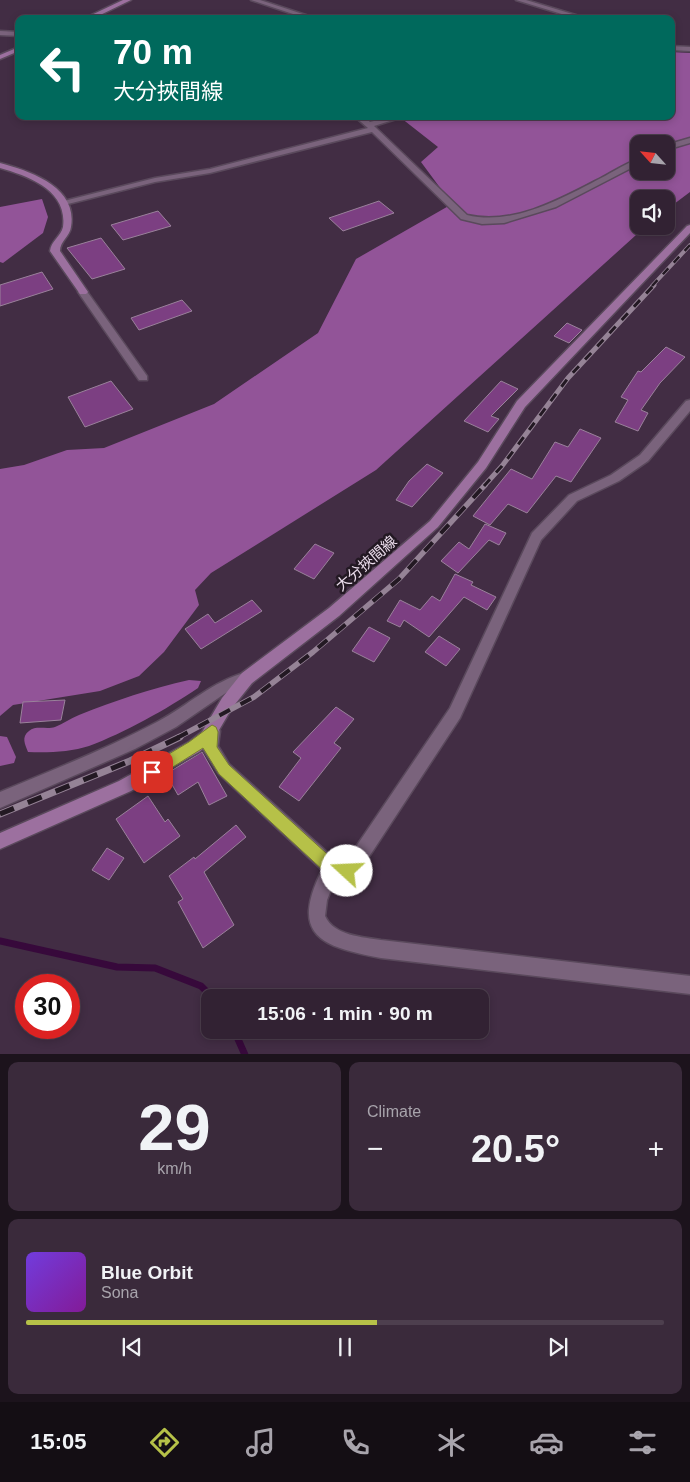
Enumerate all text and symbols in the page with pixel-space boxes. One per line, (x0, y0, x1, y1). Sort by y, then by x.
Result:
text: 70 m (113, 32, 193, 71)
icon: left (30, 35, 95, 100)
text: 大分挾間線 (113, 79, 223, 104)
north arrow (630, 135, 675, 180)
map controls (630, 135, 675, 235)
button: sound (630, 190, 675, 235)
street label: 大分挾間線 (332, 532, 400, 594)
pin (131, 751, 173, 793)
icon: arrive (138, 758, 166, 786)
position arrow (320, 844, 372, 896)
speed limit sign: 30 (15, 974, 80, 1039)
text: 15:06 · 1 min · 90 m (257, 1003, 433, 1024)
text: 29 (138, 1091, 211, 1164)
text: Climate (367, 1103, 421, 1120)
text: 20.5° (471, 1128, 560, 1170)
text: − (367, 1133, 383, 1164)
text: + (648, 1133, 664, 1164)
text: km/h (157, 1160, 192, 1177)
text: Blue Orbit (101, 1262, 193, 1283)
text: Sona (101, 1284, 138, 1301)
icon: previous (118, 1333, 146, 1361)
icon: pause (331, 1333, 359, 1361)
icon: next (544, 1333, 572, 1361)
icon: directions (147, 1425, 182, 1460)
icon: music (243, 1425, 278, 1460)
icon: phone (338, 1425, 373, 1460)
icon: climate (434, 1425, 469, 1460)
icon: car (529, 1425, 564, 1460)
icon: filters (625, 1425, 660, 1460)
text: 15:05 (30, 1429, 87, 1454)

